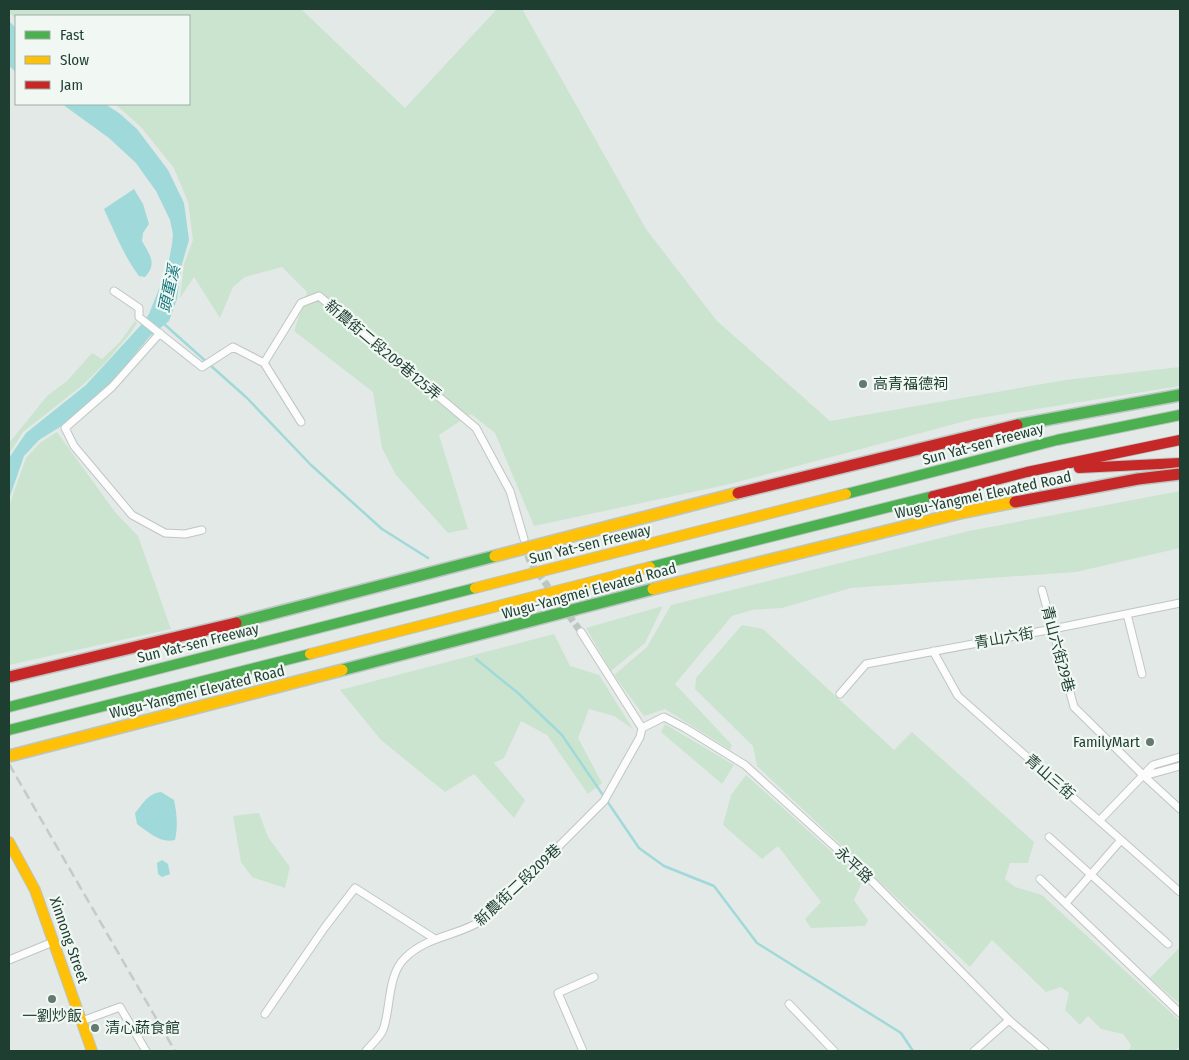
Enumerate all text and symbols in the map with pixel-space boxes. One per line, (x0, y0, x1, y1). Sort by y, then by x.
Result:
legend (15, 15, 190, 105)
text: Fast (60, 26, 84, 44)
text: Slow (60, 51, 89, 69)
text: Jam (60, 76, 83, 94)
water label: 頭重溪 (154, 262, 184, 315)
street label: 新農街二段209巷125弄 (321, 296, 445, 404)
place label: 高青福德祠 (873, 375, 948, 393)
marker: 高青福德祠 (857, 378, 869, 390)
street label: Sun Yat-sen Freeway (921, 419, 1046, 469)
street label: Wugu-Yangmei Elevated Road (893, 467, 1073, 523)
street label: Sun Yat-sen Freeway (527, 520, 653, 568)
street label: Wugu-Yangmei Elevated Road (500, 559, 678, 623)
street label: 青山六街29巷 (1038, 604, 1078, 694)
street label: Sun Yat-sen Freeway (135, 619, 261, 667)
street label: 青山六街 (973, 624, 1035, 652)
street label: Wugu-Yangmei Elevated Road (108, 661, 286, 723)
place label: FamilyMart (1073, 733, 1140, 751)
marker: FamilyMart (1144, 736, 1156, 748)
street label: 青山三街 (1021, 751, 1079, 803)
street label: 新農街二段209巷 (471, 840, 565, 930)
street label: 永平路 (831, 843, 877, 887)
street label: Xinnong Street (46, 894, 92, 986)
marker: 一劉炒飯 (46, 993, 58, 1005)
place label: 一劉炒飯 (22, 1007, 82, 1025)
place label: 清心蔬食館 (105, 1019, 180, 1037)
marker: 清心蔬食館 (89, 1022, 101, 1034)

